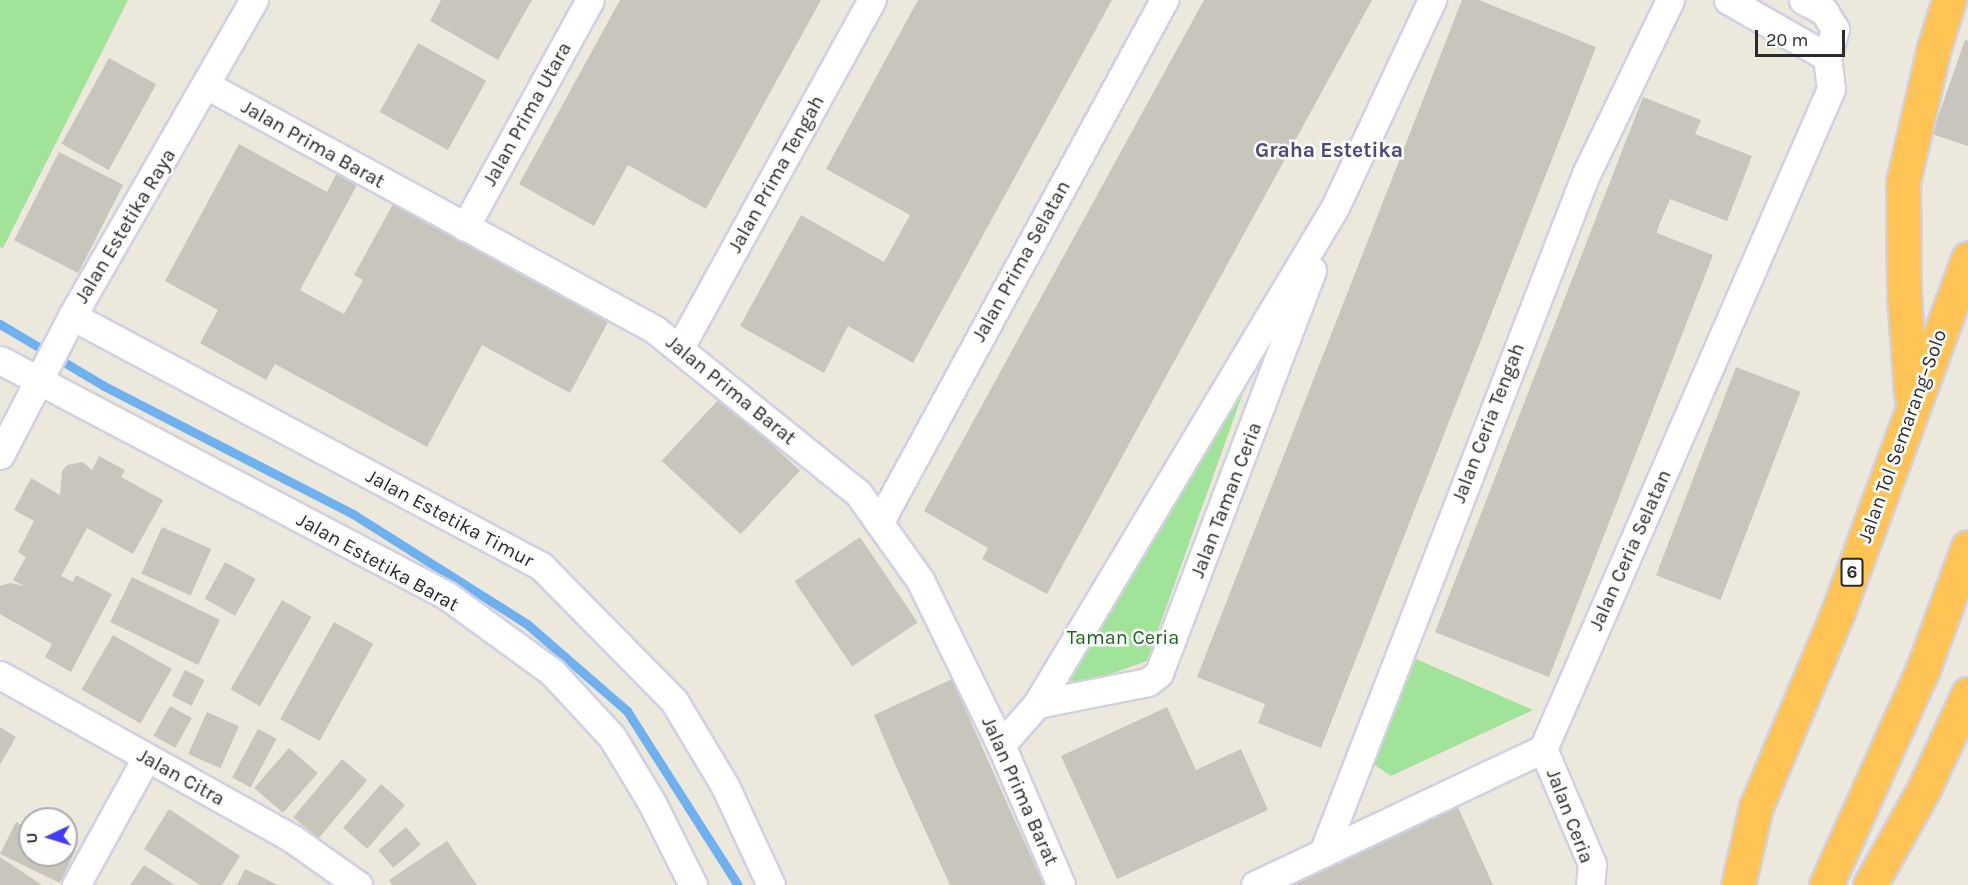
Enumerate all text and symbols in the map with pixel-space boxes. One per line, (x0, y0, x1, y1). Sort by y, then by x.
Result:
scale bar (1758, 18, 1848, 56)
text: 20 m (1766, 29, 1808, 51)
street label: Jalan Prima Utara (477, 38, 577, 190)
street label: Jalan Prima Tengah (723, 91, 829, 257)
street label: Jalan Prima Barat (237, 95, 389, 193)
district label: Graha Estetika (1255, 137, 1403, 163)
street label: Jalan Estetika Raya (69, 144, 181, 308)
street label: Jalan Prima Selatan (967, 176, 1075, 346)
street label: Jalan Tol Semarang–Solo (1852, 326, 1952, 546)
street label: Jalan Prima Barat (661, 330, 801, 450)
street label: Jalan Ceria Tengah (1446, 340, 1530, 506)
street label: Jalan Taman Ceria (1185, 419, 1267, 581)
street label: Jalan Estetika Timur (362, 464, 538, 572)
street label: Jalan Ceria Selatan (1584, 466, 1676, 634)
street label: Jalan Estetika Barat (293, 507, 463, 617)
road number: 6 (1840, 557, 1864, 587)
park label: Taman Ceria (1067, 625, 1179, 649)
street label: Jalan Prima Barat (976, 713, 1064, 869)
street label: Jalan Citra (133, 743, 229, 811)
street label: Jalan Ceria (1541, 765, 1599, 867)
north arrow (18, 807, 78, 867)
text: U (22, 832, 41, 844)

